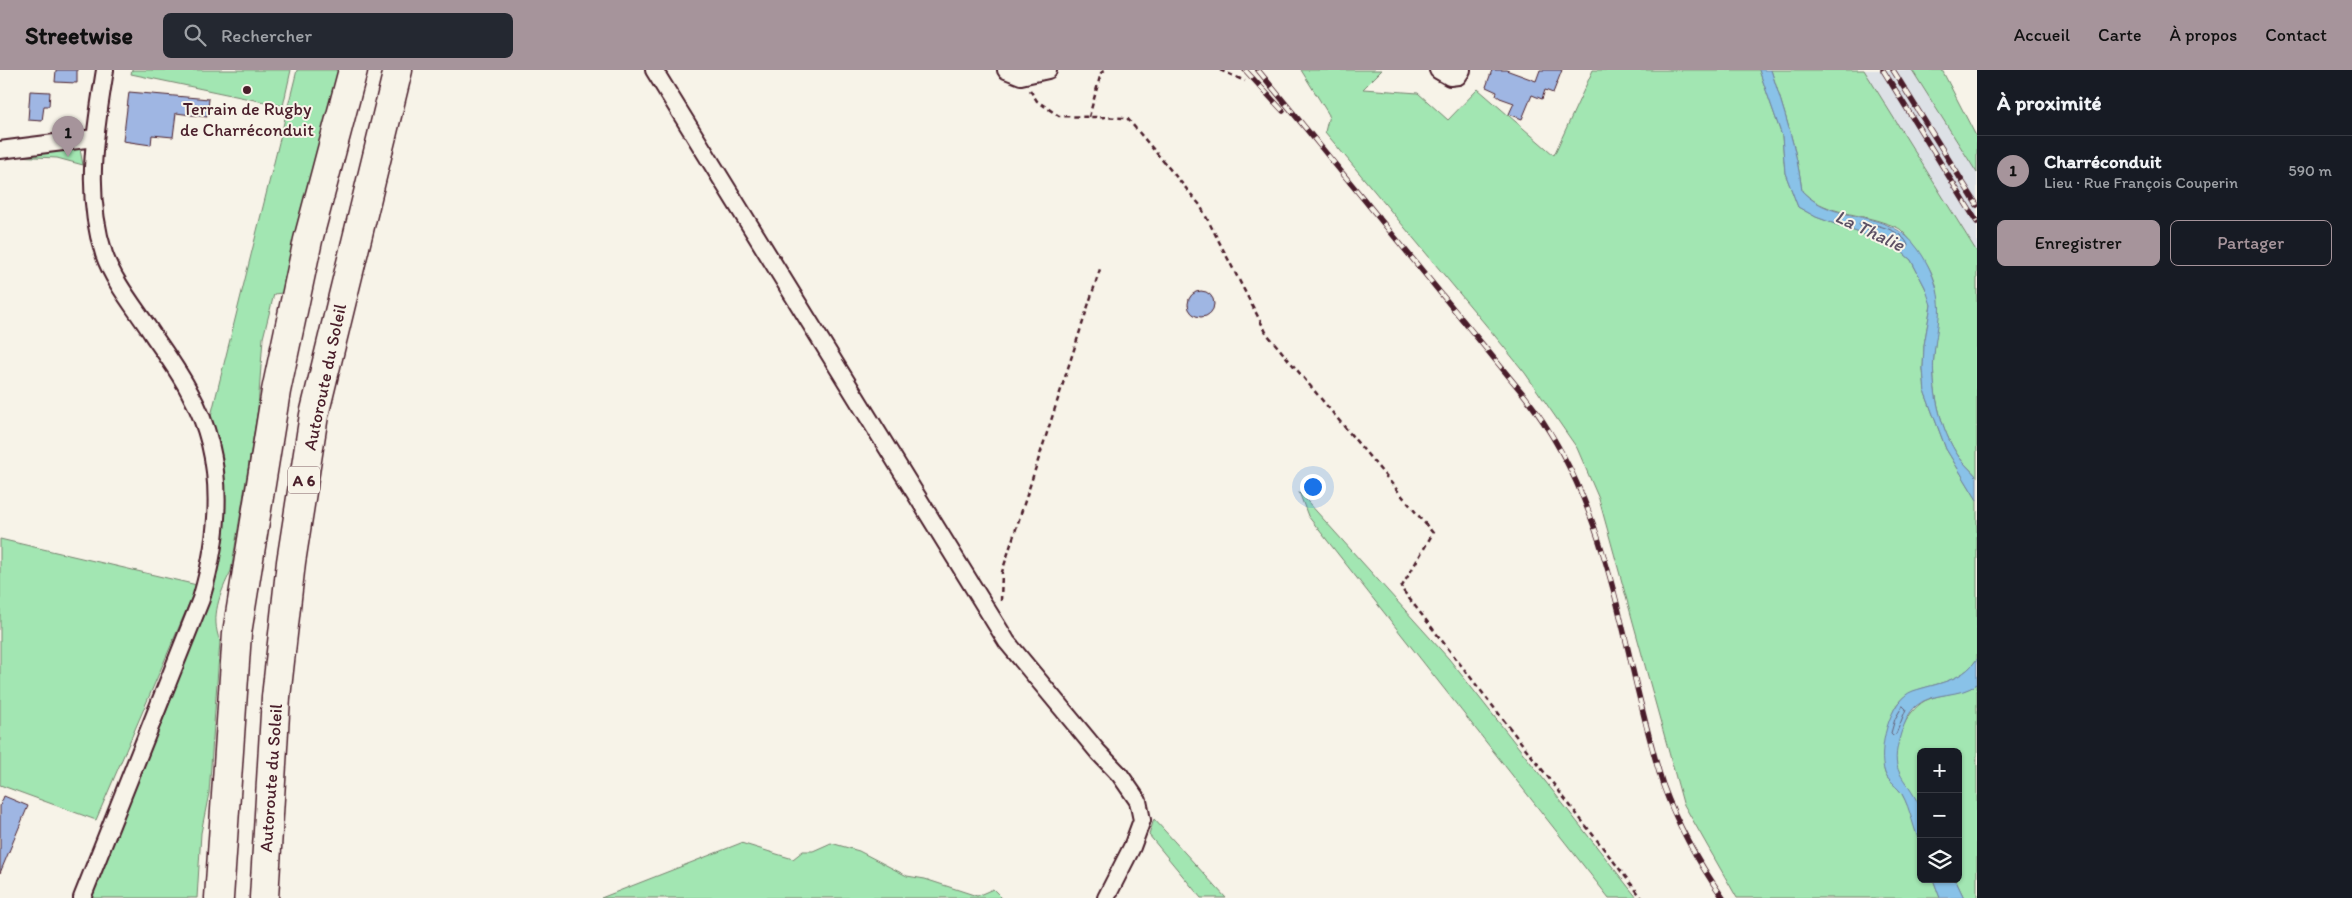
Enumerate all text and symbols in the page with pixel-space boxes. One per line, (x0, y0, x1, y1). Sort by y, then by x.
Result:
search box (163, 13, 513, 58)
text: Streetwise (25, 21, 133, 50)
icon: search (181, 21, 209, 49)
text: Rechercher (221, 24, 312, 47)
text: Accueil (2014, 24, 2070, 46)
text: Carte (2098, 24, 2141, 46)
text: À propos (2169, 24, 2237, 46)
text: Contact (2265, 24, 2327, 46)
marker: Terrain de Rugby de Charréconduit (241, 84, 253, 96)
text: À proximité (1997, 90, 2102, 115)
place label: Terrain de Rugby de Charréconduit (180, 98, 314, 141)
pin: 1 (52, 116, 84, 157)
text: Charréconduit (2044, 150, 2162, 173)
text: 1 (2009, 161, 2017, 180)
text: 590 m (2288, 161, 2332, 180)
text: Lieu · Rue François Couperin (2044, 173, 2238, 192)
water label: La Thalie (1832, 205, 1909, 257)
button: Enregistrer (1997, 220, 2160, 266)
button: Partager (2170, 220, 2332, 266)
street label: Autoroute du Soleil (299, 302, 351, 452)
road number: A 6 (288, 466, 320, 494)
your location (1300, 474, 1326, 500)
street label: Autoroute du Soleil (255, 703, 287, 853)
map controls (1917, 748, 1962, 883)
button: + (1917, 748, 1962, 793)
button: − (1917, 793, 1962, 838)
button: layers (1917, 838, 1962, 883)

